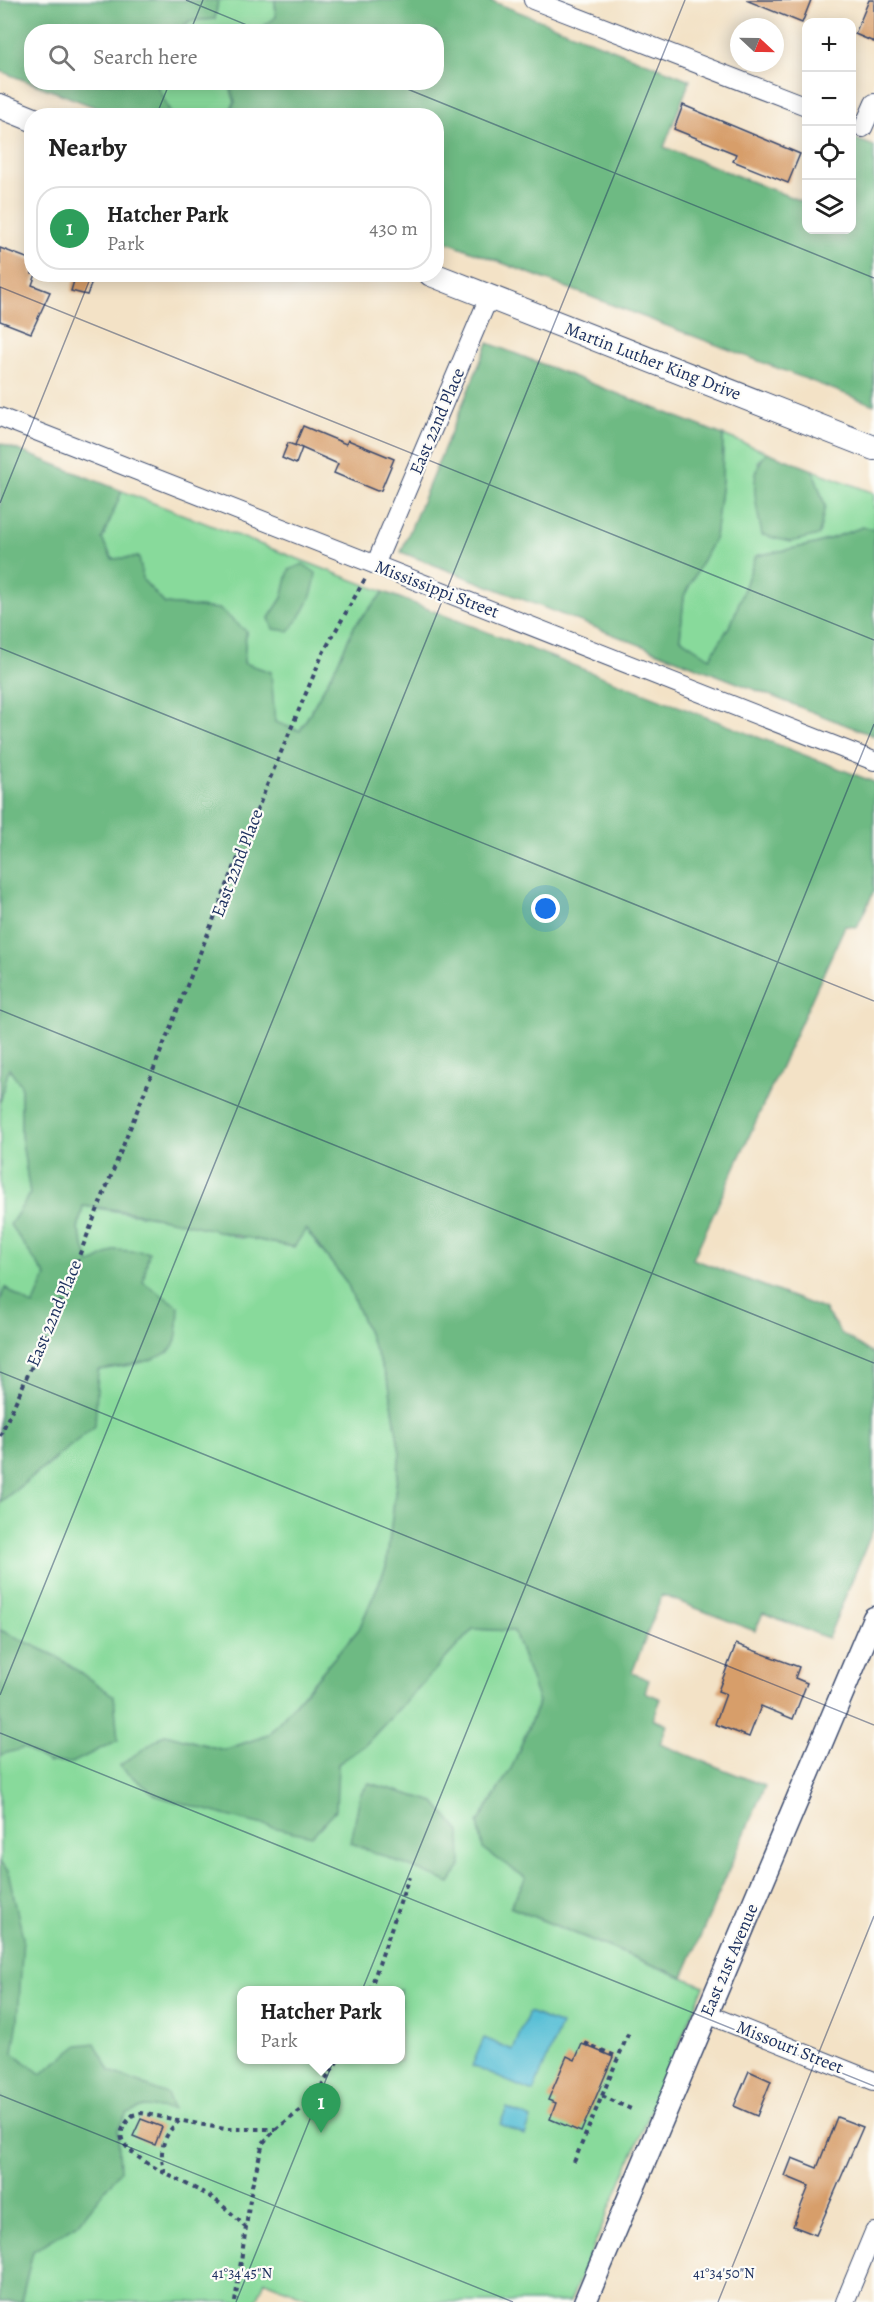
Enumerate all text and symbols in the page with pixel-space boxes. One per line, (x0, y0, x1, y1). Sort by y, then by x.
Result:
north arrow (730, 18, 784, 72)
map controls (802, 18, 856, 234)
button: + (802, 18, 856, 72)
search box (24, 24, 444, 90)
icon: search (45, 41, 78, 74)
text: Search here (93, 42, 198, 72)
button: − (802, 72, 856, 126)
button: locate (802, 126, 856, 180)
text: Nearby (48, 130, 127, 165)
button: layers (802, 180, 856, 234)
text: Hatcher Park (107, 200, 228, 230)
text: 1 (66, 215, 73, 242)
text: 430 m (369, 215, 418, 242)
text: Park (107, 230, 145, 257)
street label: Martin Luther King Drive (561, 316, 745, 406)
street label: East 22nd Place (404, 364, 470, 478)
street label: Mississippi Street (371, 554, 503, 624)
street label: East 22nd Place (205, 806, 269, 920)
your location (531, 894, 560, 923)
street label: East 22nd Place (21, 1256, 87, 1370)
street label: East 21st Avenue (694, 1900, 764, 2020)
popup (237, 1986, 405, 2064)
text: Hatcher Park (260, 1997, 382, 2027)
street label: Missouri Street (733, 2015, 847, 2079)
text: Park (260, 2027, 298, 2054)
pin: 1 (302, 2084, 340, 2133)
text: 41°34'45"N (212, 2263, 273, 2283)
text: 41°34'50"N (693, 2263, 755, 2283)

